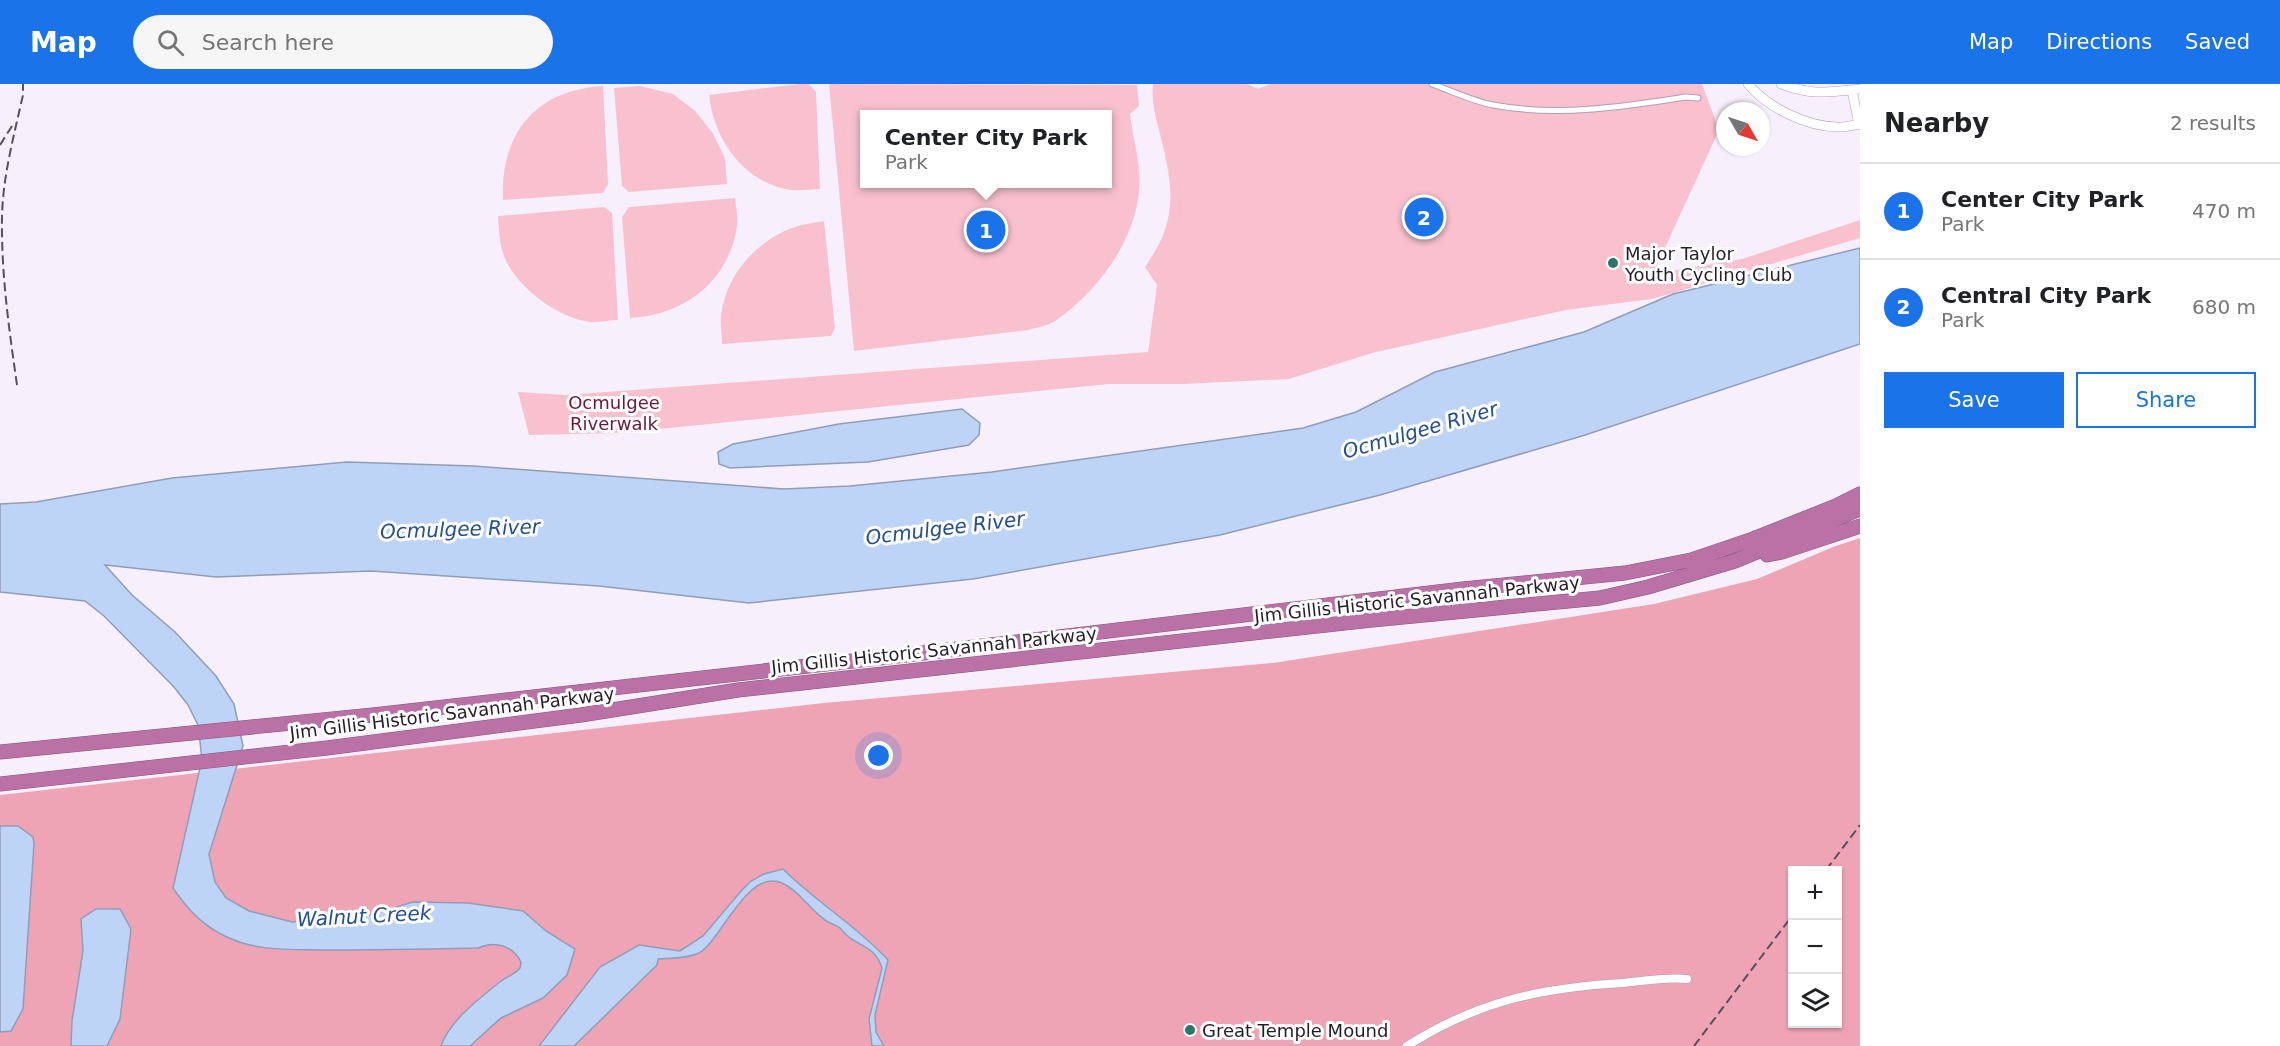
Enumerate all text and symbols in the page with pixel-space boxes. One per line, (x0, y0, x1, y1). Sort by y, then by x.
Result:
search box (133, 15, 553, 69)
text: Map (30, 26, 97, 59)
icon: search (154, 26, 187, 59)
text: Search here (202, 30, 334, 55)
text: Map (1969, 30, 2013, 54)
text: Directions (2046, 30, 2152, 54)
text: Saved (2185, 30, 2250, 54)
north arrow (1716, 102, 1770, 156)
text: Nearby (1884, 108, 1989, 138)
popup (860, 110, 1112, 188)
text: 2 results (2170, 111, 2256, 135)
text: Center City Park (885, 125, 1087, 150)
text: Park (885, 150, 928, 174)
text: Center City Park (1941, 187, 2144, 212)
pin: 2 (1404, 194, 1444, 240)
text: 1 (1897, 199, 1910, 223)
text: 470 m (2192, 199, 2256, 223)
pin: 1 (966, 208, 1006, 252)
text: Park (1941, 212, 1984, 236)
place label: Major Taylor Youth Cycling Club (1624, 243, 1792, 285)
marker: Major Taylor Youth Cycling Club (1606, 256, 1620, 270)
text: Central City Park (1941, 283, 2151, 308)
text: 2 (1897, 295, 1910, 319)
text: 680 m (2192, 295, 2256, 319)
text: Park (1941, 308, 1984, 332)
button: Save (1884, 372, 2064, 428)
button: Share (2076, 372, 2256, 428)
park label: Ocmulgee Riverwalk (568, 392, 660, 434)
water label: Ocmulgee River (1340, 396, 1502, 464)
water label: Ocmulgee River (864, 506, 1028, 550)
water label: Ocmulgee River (380, 514, 542, 544)
street label: Jim Gillis Historic Savannah Parkway (1252, 571, 1581, 627)
street label: Jim Gillis Historic Savannah Parkway (769, 622, 1098, 678)
street label: Jim Gillis Historic Savannah Parkway (287, 683, 616, 743)
your location (864, 741, 893, 770)
map controls (1788, 866, 1842, 1028)
button: + (1788, 866, 1842, 920)
water label: Walnut Creek (296, 900, 433, 932)
button: − (1788, 920, 1842, 974)
button: layers (1788, 974, 1842, 1028)
place label: Great Temple Mound (1202, 1020, 1388, 1041)
marker: Great Temple Mound (1183, 1023, 1197, 1037)

